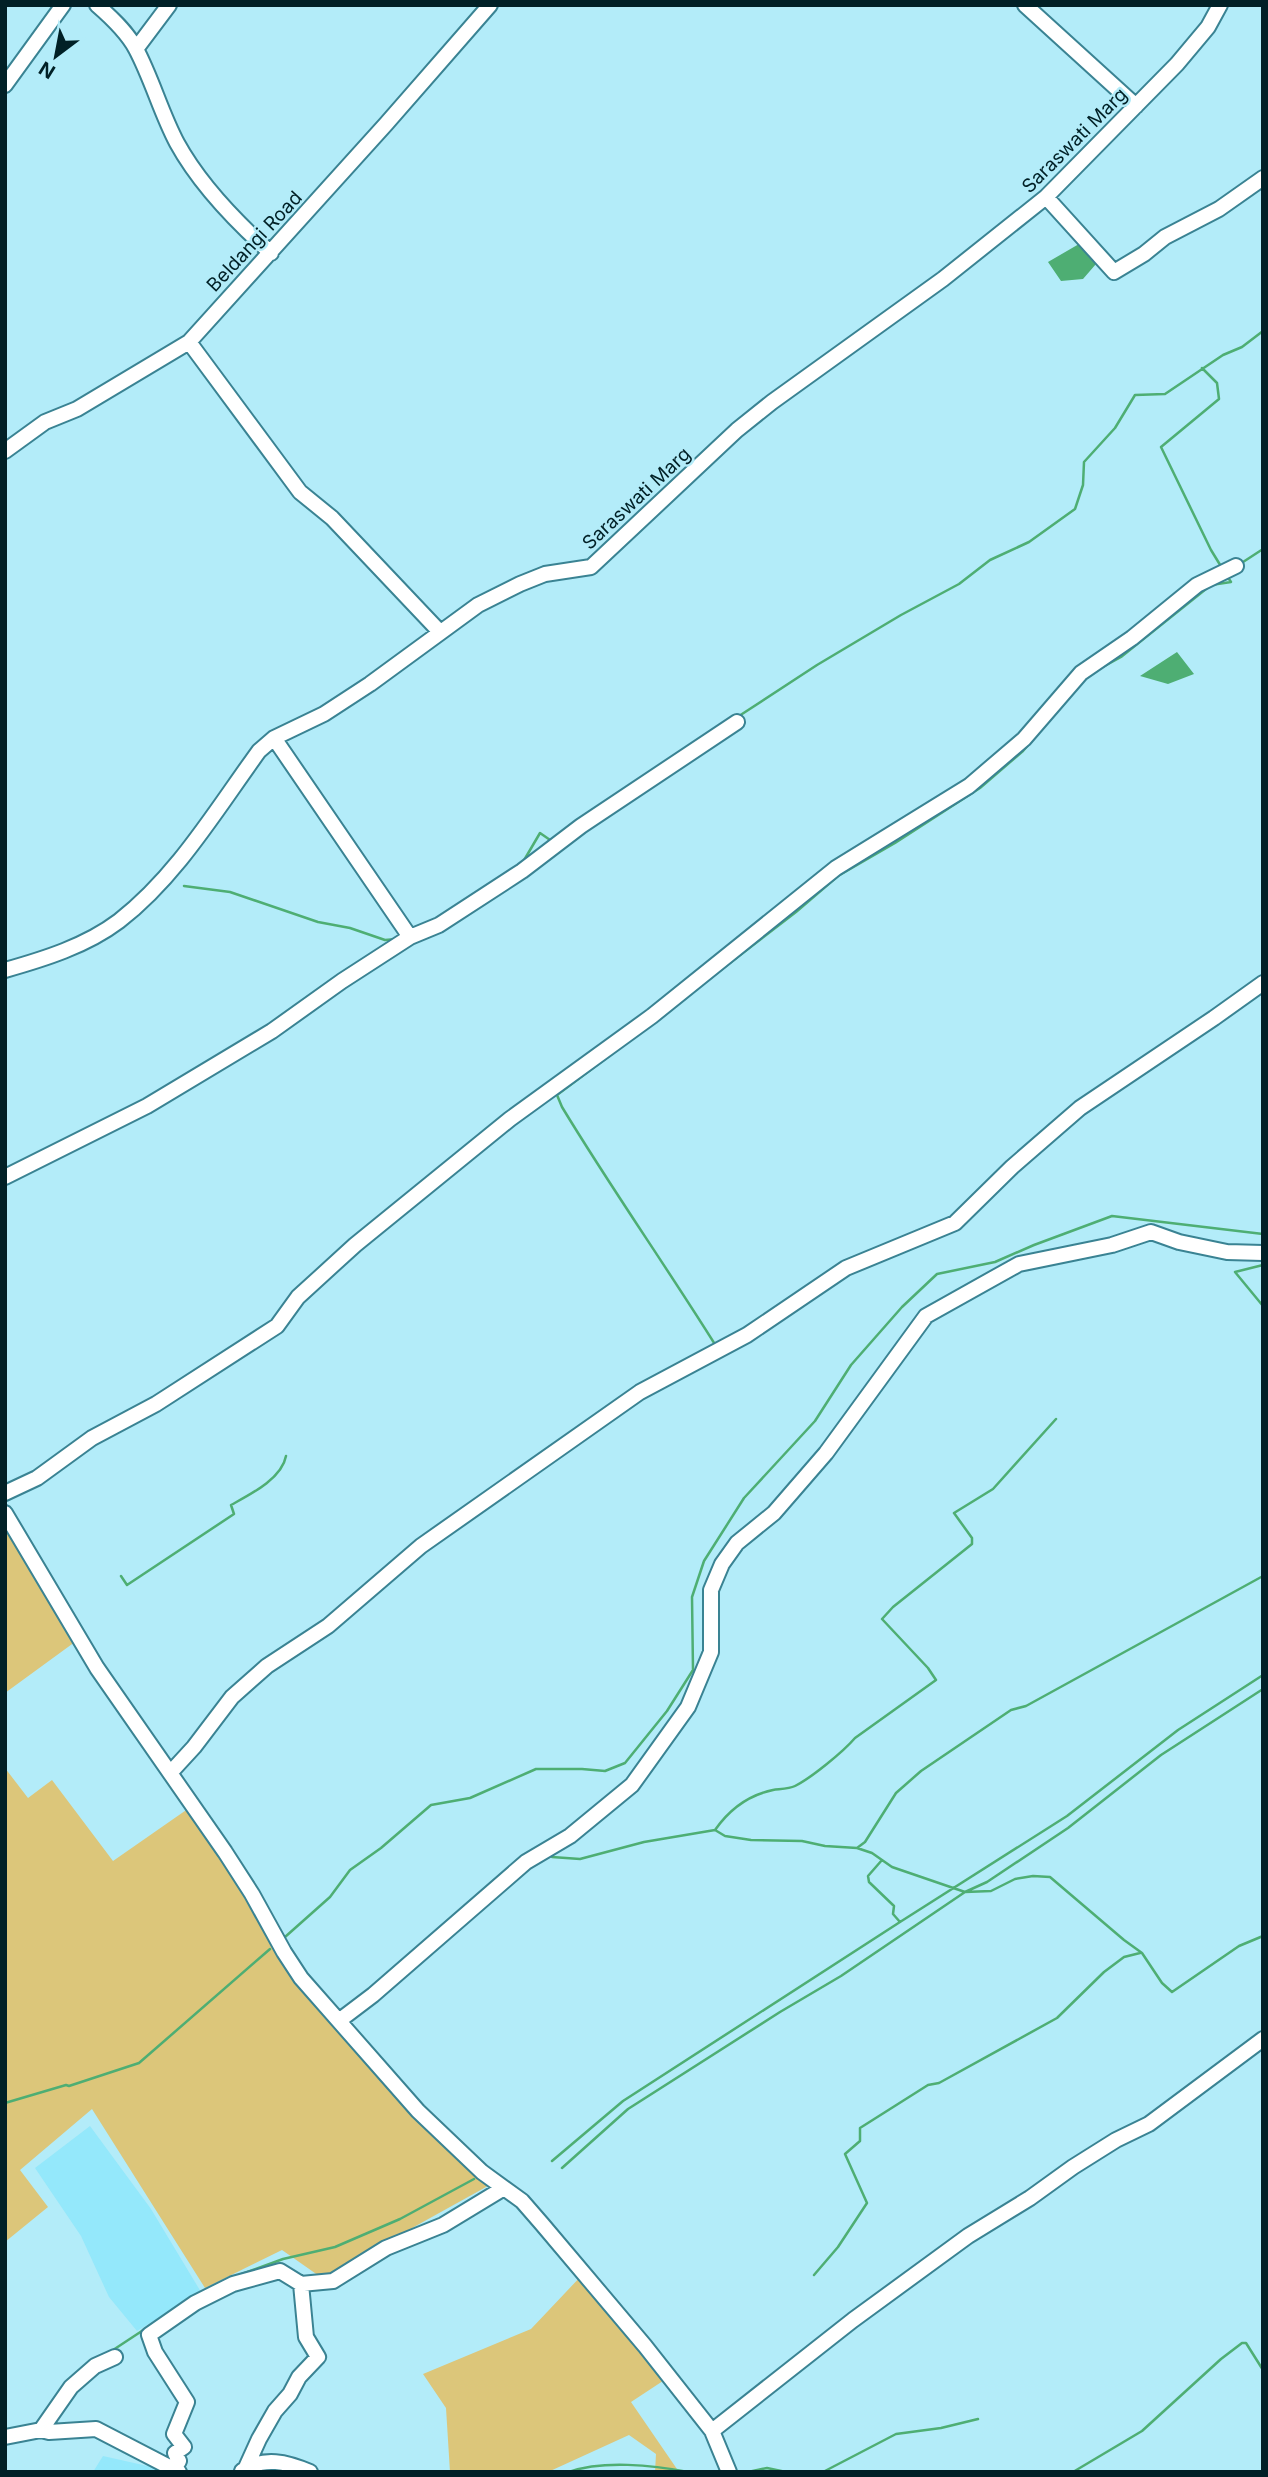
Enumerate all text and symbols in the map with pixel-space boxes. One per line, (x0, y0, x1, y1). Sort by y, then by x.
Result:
north arrow (21, 21, 91, 91)
text: N (35, 56, 59, 84)
street label: Saraswati Marg (1017, 83, 1132, 198)
street label: Beldangi Road (202, 186, 307, 296)
street label: Saraswati Marg (578, 442, 695, 554)

